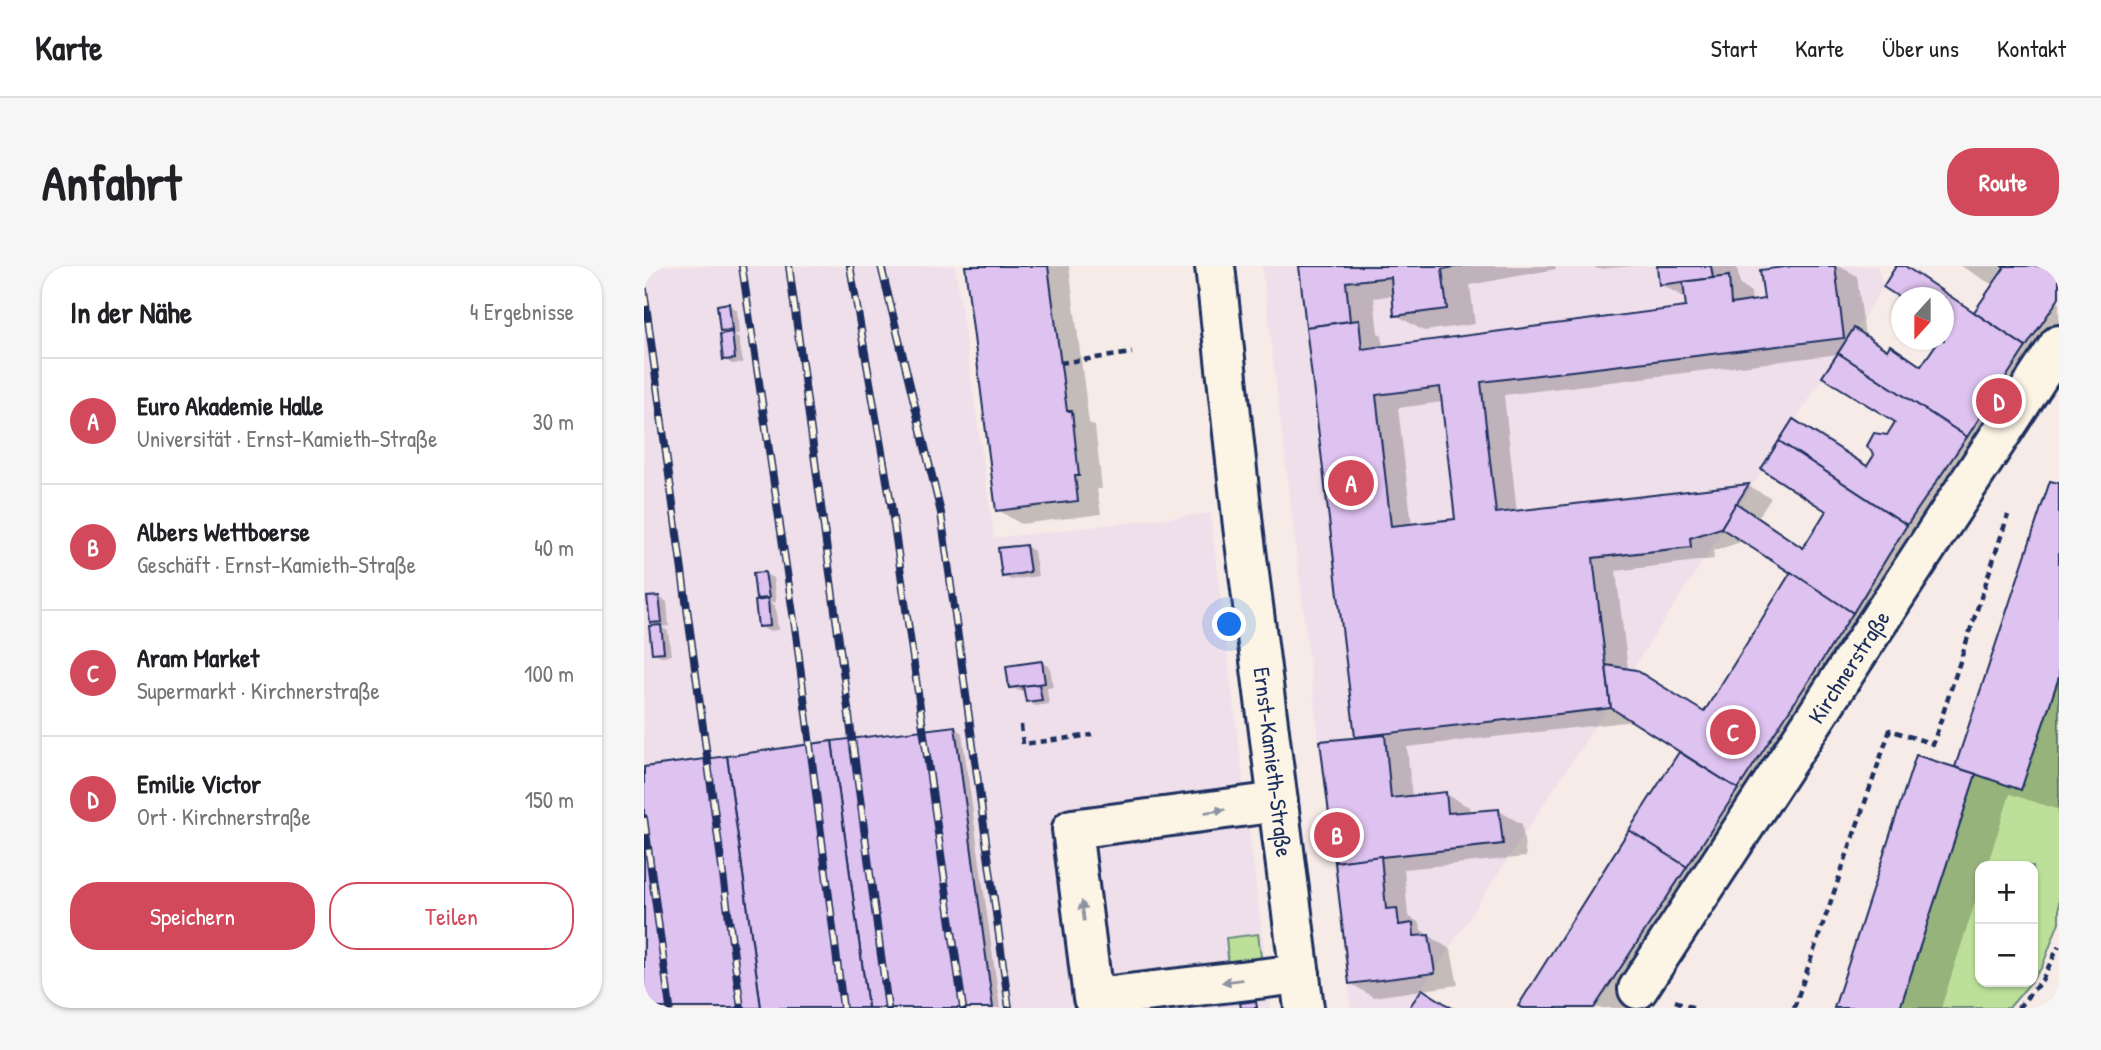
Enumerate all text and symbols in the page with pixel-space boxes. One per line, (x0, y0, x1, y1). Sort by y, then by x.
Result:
text: Karte (35, 26, 102, 70)
text: Start (1711, 32, 1757, 64)
text: Karte (1795, 32, 1844, 64)
text: Über uns (1882, 32, 1959, 64)
text: Kontakt (1997, 32, 2066, 64)
button: Route (1947, 148, 2059, 216)
text: Anfahrt (42, 149, 181, 215)
north arrow (1891, 287, 1954, 350)
text: In der Nähe (70, 292, 192, 332)
text: 4 Ergebnisse (470, 296, 574, 327)
pin: D (1976, 375, 2022, 427)
text: Euro Akademie Halle (137, 388, 323, 423)
text: A (87, 406, 99, 437)
text: 30 m (532, 406, 574, 437)
text: Universität · Ernst-Kamieth-Straße (137, 423, 437, 454)
pin: A (1328, 457, 1374, 509)
text: Albers Wettboerse (137, 514, 310, 549)
text: B (87, 532, 99, 563)
text: 40 m (534, 532, 574, 563)
text: Geschäft · Ernst-Kamieth-Straße (137, 549, 416, 580)
street label: Kirchnerstraße (1800, 604, 1897, 729)
your location (1212, 607, 1246, 641)
text: Aram Market (137, 640, 259, 675)
text: C (87, 658, 99, 689)
text: 100 m (524, 658, 574, 689)
street label: Ernst-Kamieth-Straße (1246, 665, 1301, 859)
text: Supermarkt · Kirchnerstraße (137, 675, 380, 706)
pin: C (1710, 706, 1756, 758)
text: Emilie Victor (137, 766, 261, 801)
text: D (88, 784, 98, 815)
text: 150 m (525, 784, 574, 815)
text: Ort · Kirchnerstraße (137, 801, 311, 832)
one-way arrow (1204, 805, 1226, 816)
pin: B (1314, 809, 1360, 861)
map controls (1975, 861, 2038, 987)
button: + (1975, 861, 2038, 924)
button: Speichern (70, 882, 315, 950)
button: Teilen (329, 882, 574, 950)
one-way arrow (1077, 900, 1088, 922)
button: − (1975, 924, 2038, 987)
one-way arrow (1221, 975, 1243, 986)

